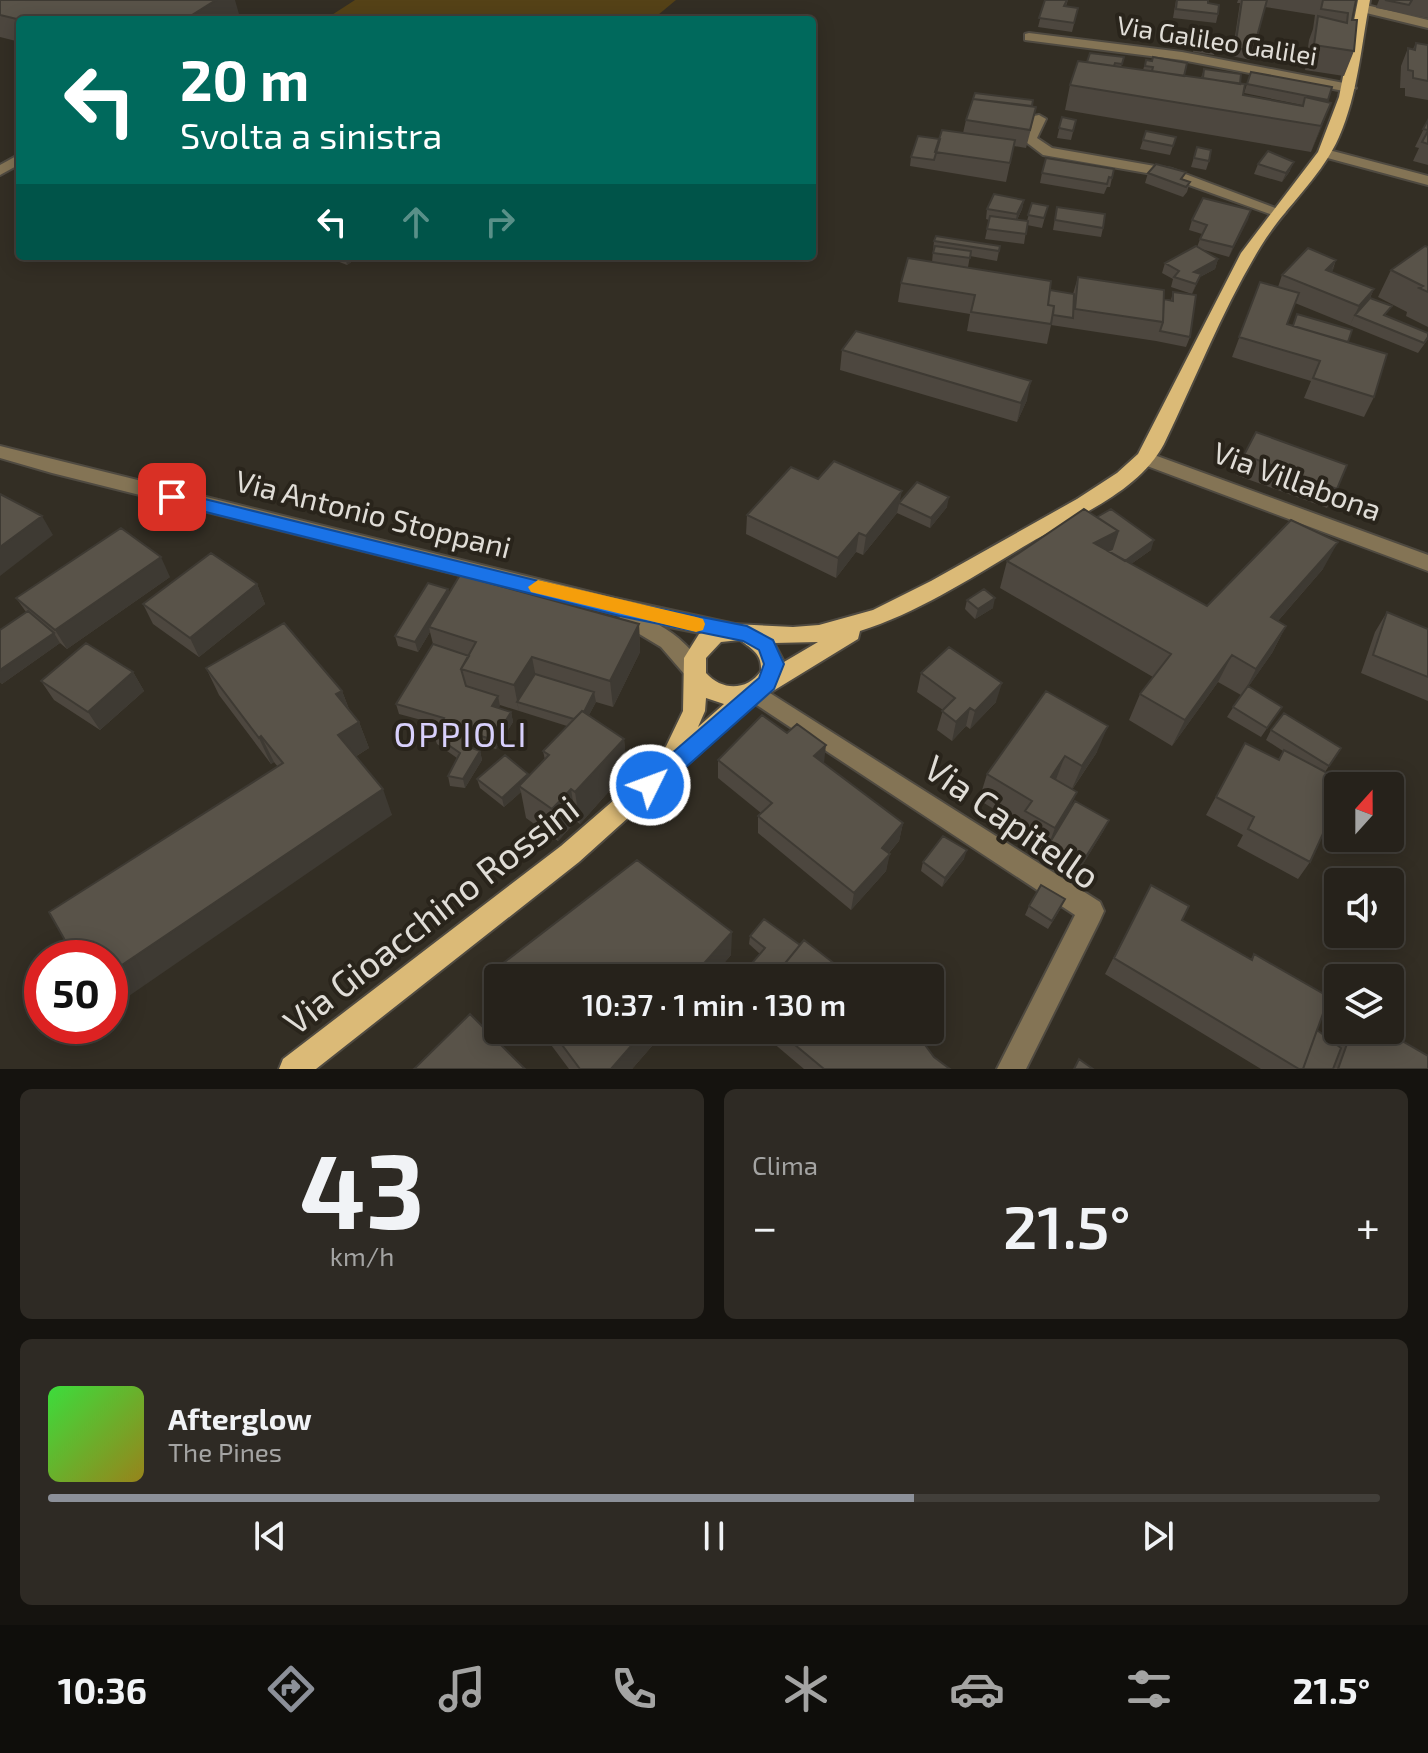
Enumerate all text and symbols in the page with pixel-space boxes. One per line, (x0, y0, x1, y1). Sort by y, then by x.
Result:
street label: Via Galileo Galilei (1115, 8, 1320, 71)
text: 20 m (180, 45, 309, 112)
icon: left (48, 48, 152, 152)
text: Svolta a sinistra (180, 113, 442, 156)
icon: left (310, 200, 354, 244)
icon: ahead (394, 200, 438, 244)
icon: right (478, 200, 522, 244)
street label: Via Villabona (1209, 433, 1387, 527)
street label: Via Antonio Stoppani (232, 461, 515, 565)
pin (138, 463, 206, 531)
icon: arrive (150, 475, 194, 519)
district label: OPPIOLI (394, 713, 528, 754)
position arrow (608, 743, 692, 827)
street label: Via Capitello (917, 745, 1109, 897)
north arrow (1324, 772, 1404, 852)
map controls (1324, 772, 1404, 1044)
street label: Via Gioacchino Rossini (274, 785, 586, 1042)
button: sound (1324, 868, 1404, 948)
speed limit sign: 50 (24, 940, 128, 1044)
button: layers (1324, 964, 1404, 1044)
text: 10:37 · 1 min · 130 m (582, 986, 846, 1022)
text: 43 (299, 1125, 425, 1250)
text: Clima (752, 1149, 818, 1180)
text: 21.5° (1003, 1189, 1131, 1261)
text: − (752, 1199, 778, 1252)
text: + (1356, 1199, 1380, 1252)
text: km/h (330, 1240, 394, 1271)
text: Afterglow (168, 1400, 312, 1436)
text: The Pines (168, 1436, 282, 1467)
icon: previous (248, 1514, 292, 1558)
icon: pause (692, 1514, 736, 1558)
icon: next (1136, 1514, 1180, 1558)
icon: directions (263, 1661, 319, 1717)
icon: music (434, 1661, 490, 1717)
icon: phone (606, 1661, 662, 1717)
icon: climate (778, 1661, 834, 1717)
icon: car (949, 1661, 1005, 1717)
icon: filters (1121, 1661, 1177, 1717)
text: 10:36 (58, 1668, 147, 1711)
text: 21.5° (1293, 1668, 1370, 1711)

